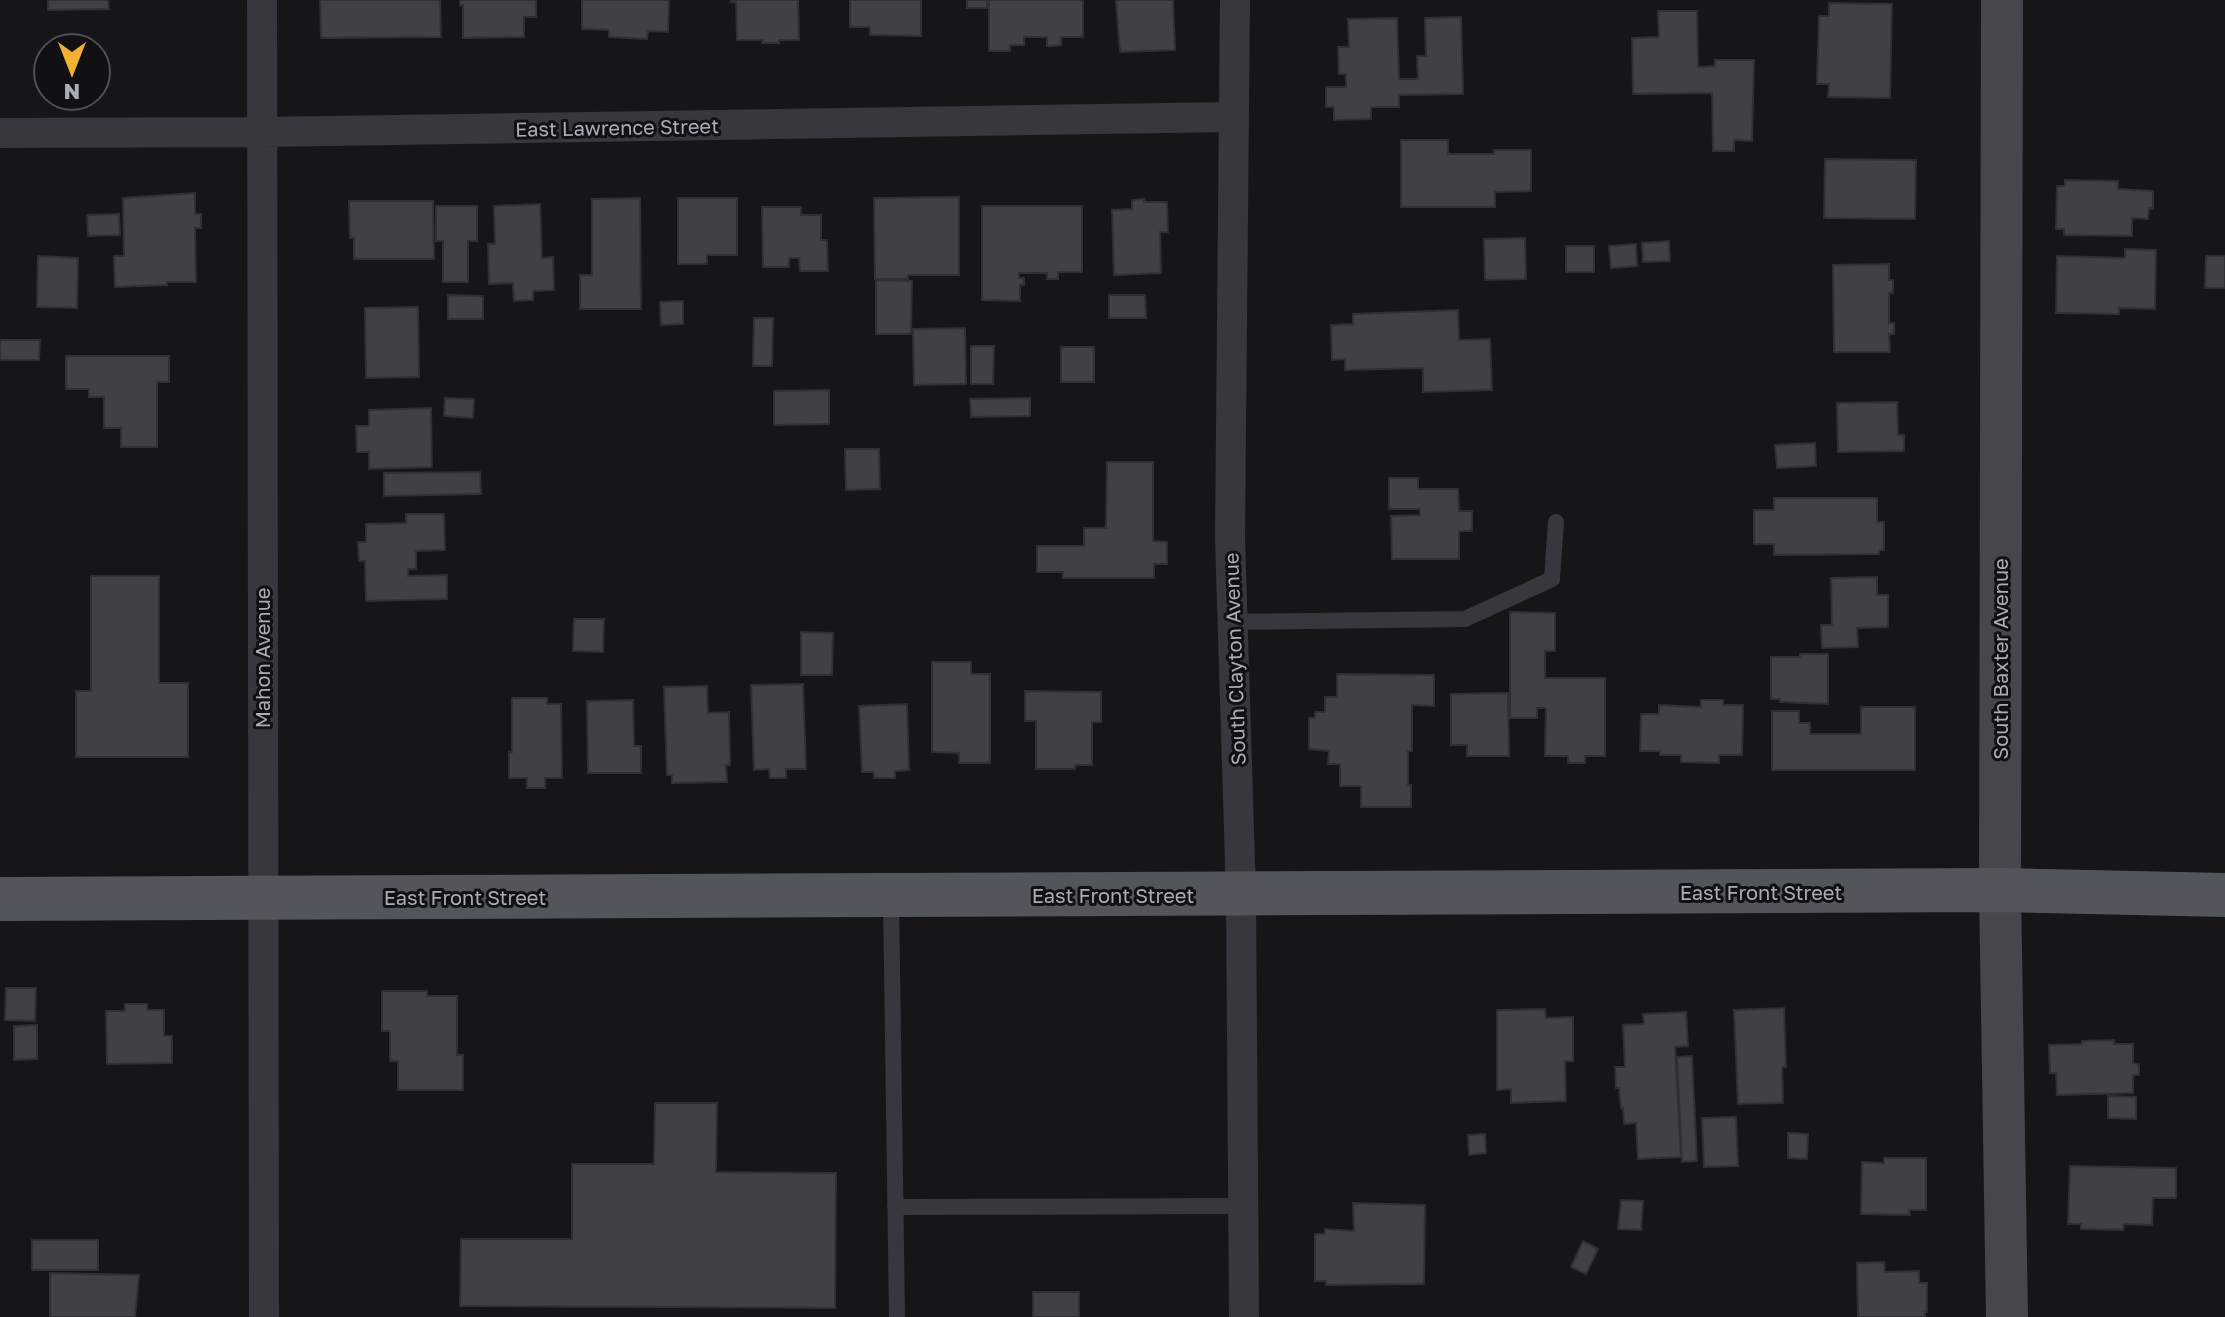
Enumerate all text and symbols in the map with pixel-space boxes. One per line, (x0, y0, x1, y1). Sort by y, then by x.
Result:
north arrow (32, 32, 112, 112)
text: N (64, 79, 80, 106)
street label: East Lawrence Street (515, 113, 719, 141)
street label: South Clayton Avenue (1218, 552, 1250, 766)
street label: South Baxter Avenue (1988, 558, 2012, 760)
street label: Mahon Avenue (250, 588, 274, 728)
street label: East Front Street (1680, 880, 1842, 904)
street label: East Front Street (1032, 883, 1194, 907)
street label: East Front Street (384, 885, 546, 909)

